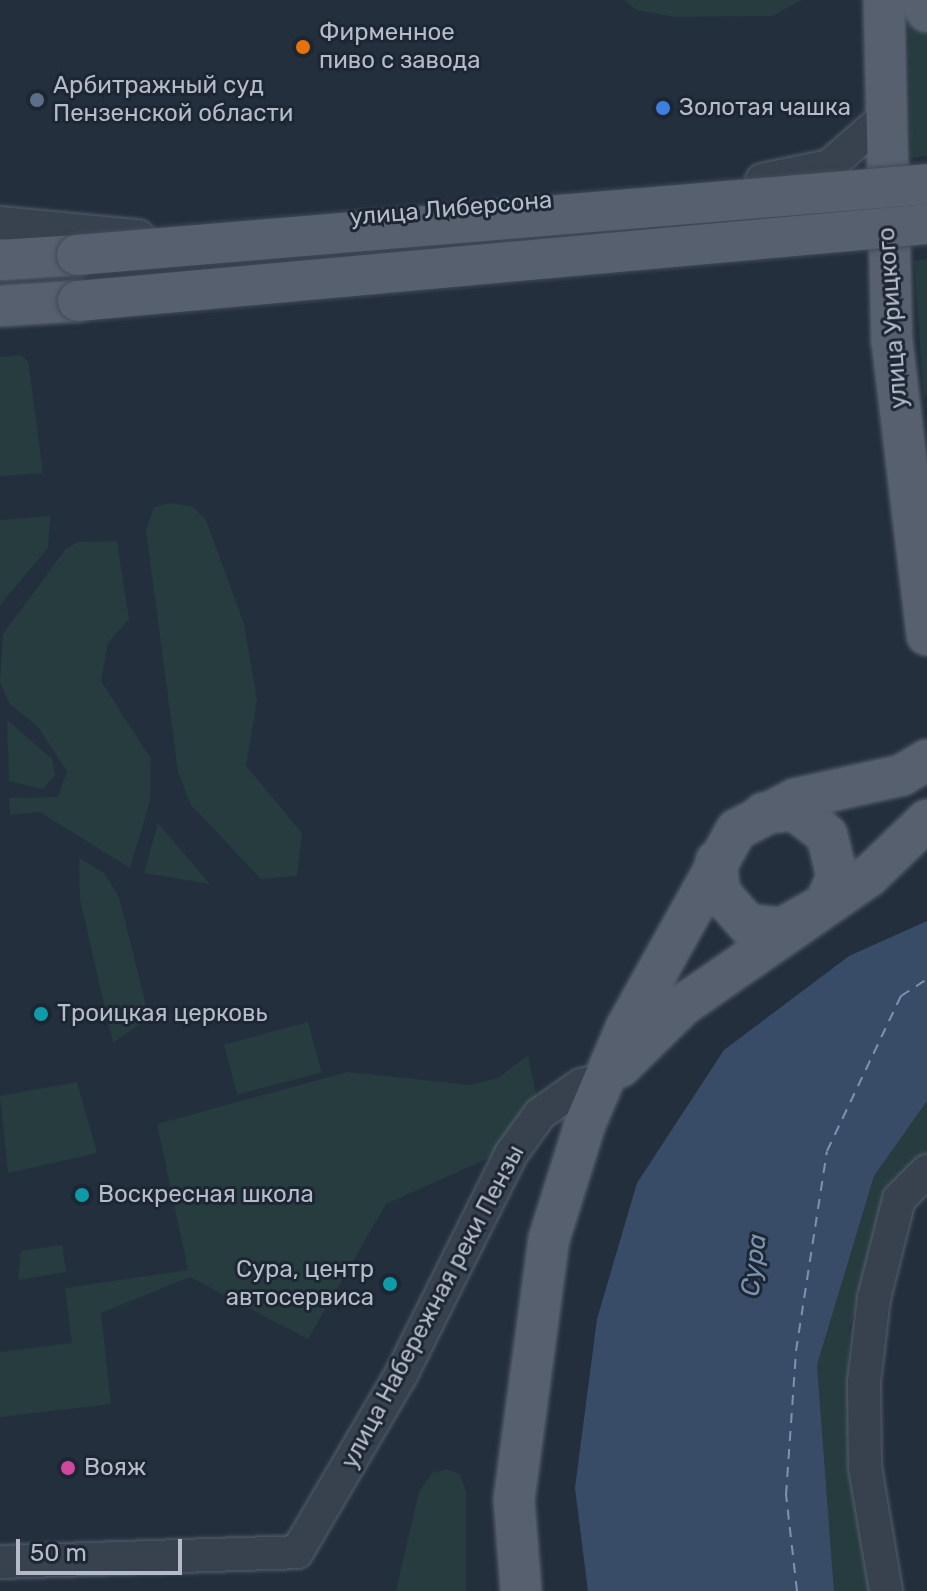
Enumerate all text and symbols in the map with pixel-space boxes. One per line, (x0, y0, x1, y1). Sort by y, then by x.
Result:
place label: Фирменное пиво с завода (319, 19, 480, 75)
marker: Фирменное пиво с завода (294, 38, 312, 56)
place label: Арбитражный суд Пензенской области (53, 72, 293, 128)
marker: Арбитражный суд Пензенской области (28, 91, 46, 109)
place label: Золотая чашка (679, 94, 851, 122)
marker: Золотая чашка (654, 99, 672, 117)
street label: улица Либерсона (349, 186, 553, 232)
street label: улица Урицкого (872, 226, 914, 410)
place label: Троицкая церковь (57, 1000, 268, 1028)
marker: Троицкая церковь (32, 1005, 50, 1023)
street label: улица Набережная реки Пензы (335, 1140, 531, 1474)
place label: Воскресная школа (98, 1181, 314, 1209)
marker: Воскресная школа (73, 1186, 91, 1204)
water label: Сура (735, 1232, 773, 1298)
place label: Сура, центр автосервиса (226, 1256, 374, 1312)
marker: Сура, центр автосервиса (381, 1275, 399, 1293)
place label: Вояж (84, 1454, 146, 1482)
marker: Вояж (59, 1459, 77, 1477)
scale bar (20, 1523, 186, 1573)
text: 50 m (30, 1539, 87, 1567)

